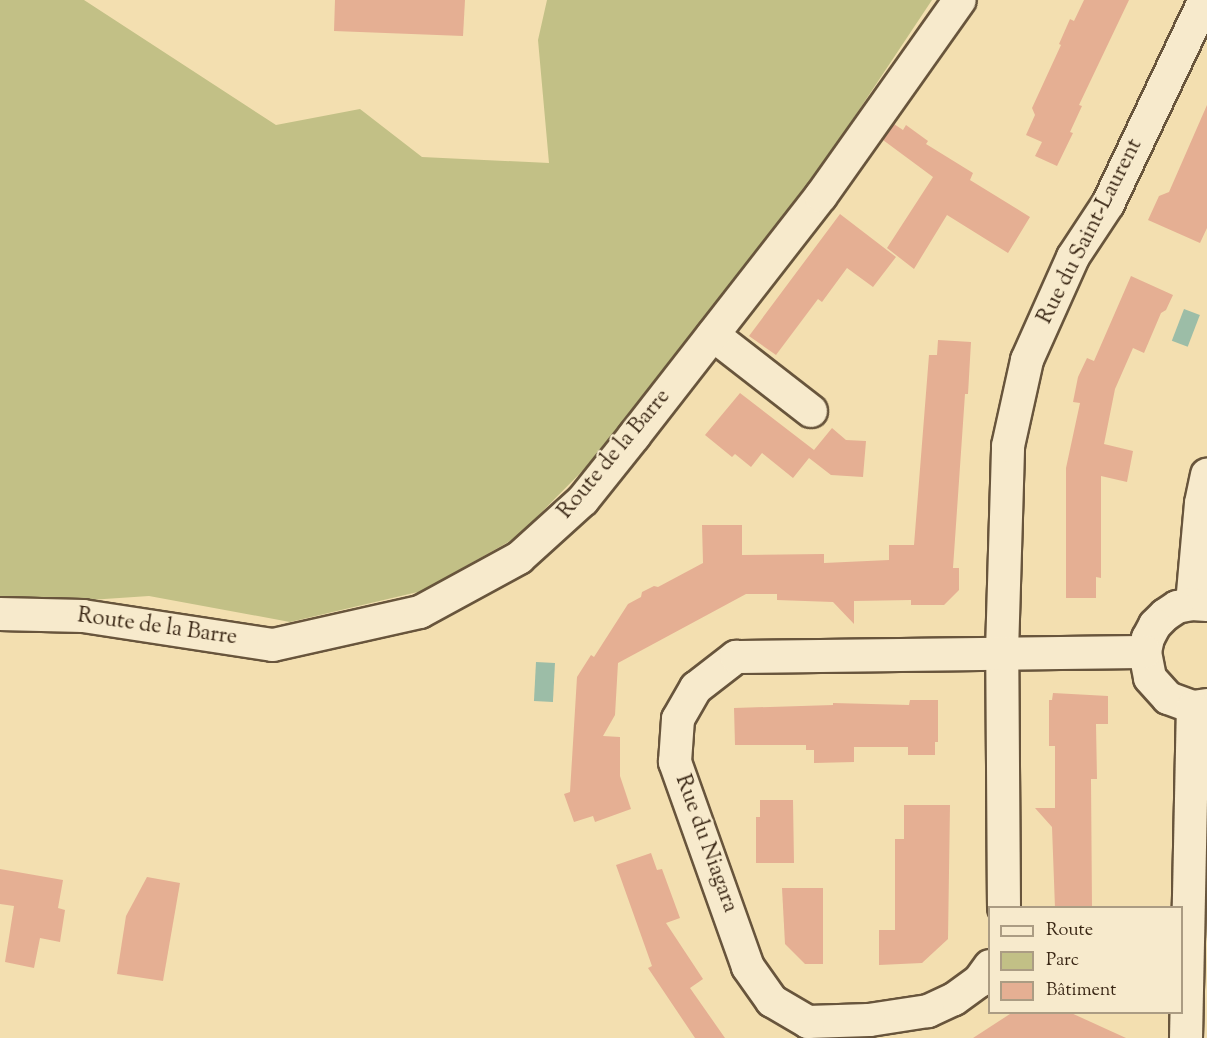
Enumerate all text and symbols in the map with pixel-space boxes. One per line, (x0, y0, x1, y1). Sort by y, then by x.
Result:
street label: Rue du Saint-Laurent (1033, 135, 1149, 329)
street label: Route de la Barre (553, 385, 677, 525)
street label: Route de la Barre (76, 604, 238, 652)
street label: Rue du Niagara (668, 771, 742, 917)
legend (988, 906, 1183, 1014)
text: Route (1046, 918, 1093, 944)
text: Parc (1046, 948, 1079, 974)
text: Bâtiment (1046, 978, 1116, 1004)

